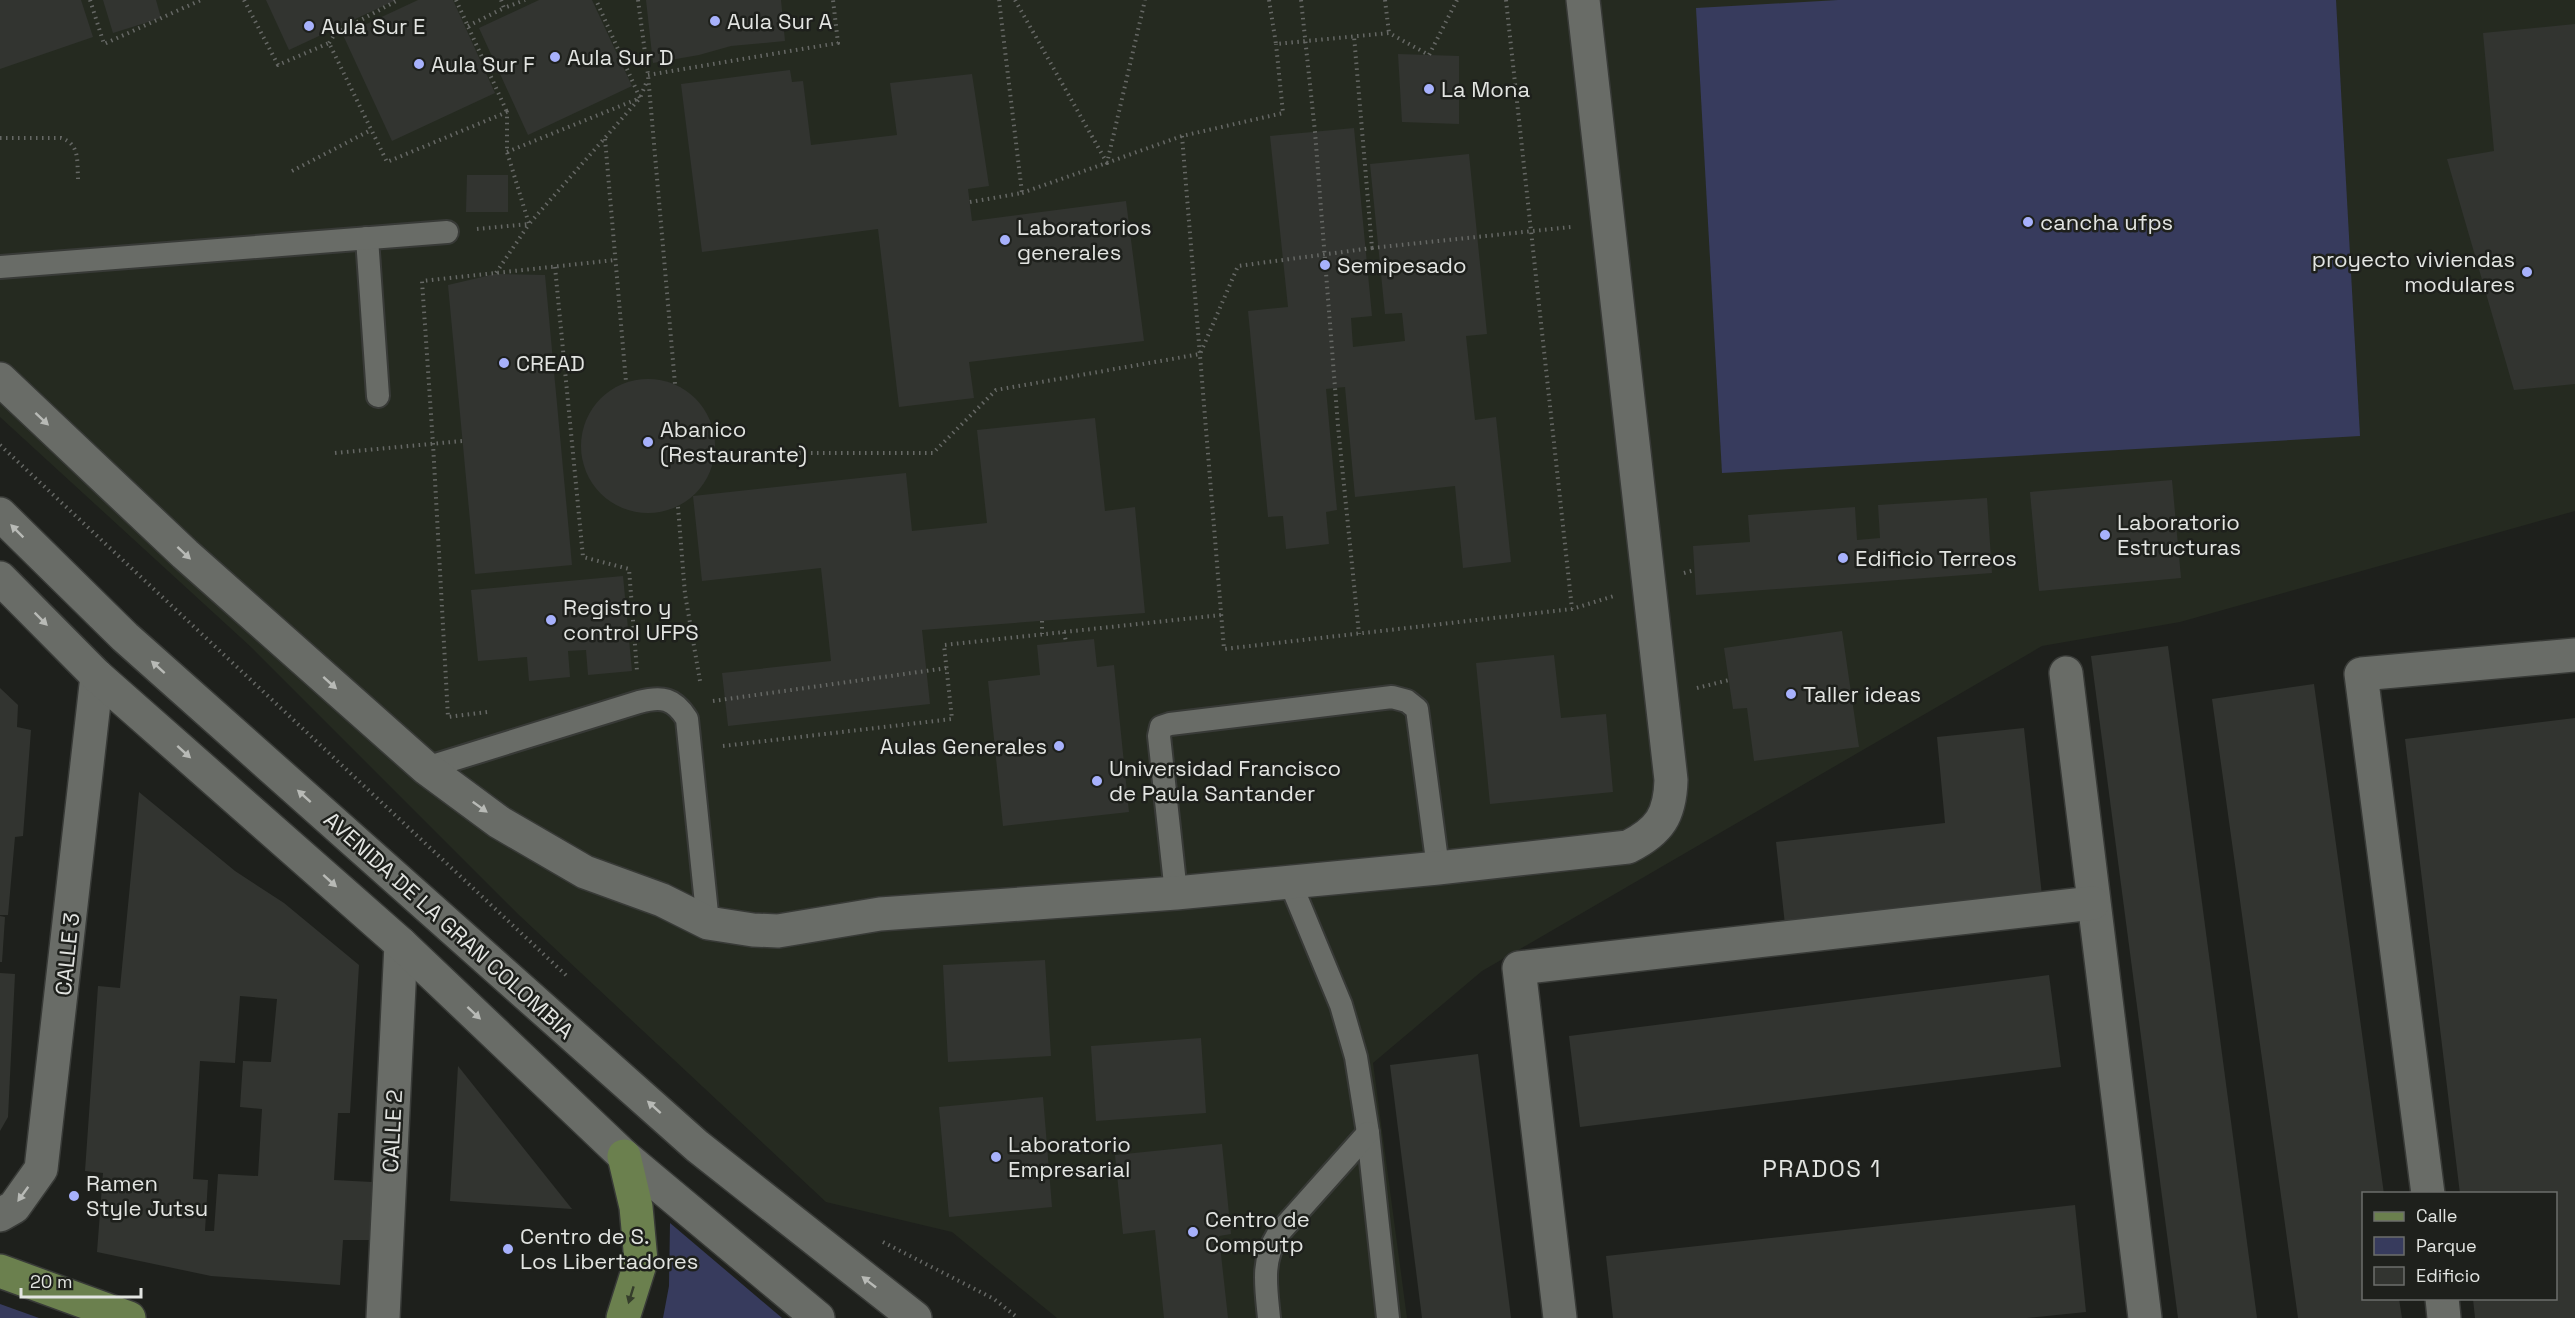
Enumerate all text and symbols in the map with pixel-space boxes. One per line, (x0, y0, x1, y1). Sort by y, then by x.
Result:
place label: Aula Sur A (727, 7, 833, 35)
place label: Aula Sur E (321, 12, 425, 40)
marker: Aula Sur A (708, 14, 722, 28)
marker: Aula Sur E (302, 19, 316, 33)
place label: Aula Sur D (567, 43, 674, 71)
place label: Aula Sur F (431, 50, 535, 78)
marker: Aula Sur D (548, 50, 562, 64)
marker: Aula Sur F (412, 57, 426, 71)
place label: La Mona (1441, 75, 1530, 103)
marker: La Mona (1422, 82, 1436, 96)
place label: cancha ufps (2040, 208, 2173, 236)
place label: Laboratorios generales (1017, 213, 1152, 266)
marker: cancha ufps (2021, 215, 2035, 229)
marker: Laboratorios generales (998, 233, 1012, 247)
place label: proyecto viviendas modulares (2312, 245, 2515, 298)
place label: Semipesado (1337, 251, 1467, 279)
marker: Semipesado (1318, 258, 1332, 272)
marker: proyecto viviendas modulares (2520, 265, 2534, 279)
place label: CREAD (516, 349, 585, 377)
marker: CREAD (497, 356, 511, 370)
one-way arrow (35, 412, 50, 426)
place label: Abanico (Restaurante) (660, 415, 807, 468)
marker: Abanico (Restaurante) (641, 435, 655, 449)
place label: Laboratorio Estructuras (2117, 508, 2241, 561)
one-way arrow (11, 525, 25, 539)
marker: Laboratorio Estructuras (2098, 528, 2112, 542)
place label: Edificio Terreos (1855, 544, 2017, 572)
one-way arrow (176, 546, 191, 559)
marker: Edificio Terreos (1836, 551, 1850, 565)
place label: Registro y control UFPS (563, 593, 699, 646)
one-way arrow (34, 612, 48, 626)
marker: Registro y control UFPS (544, 613, 558, 627)
one-way arrow (151, 661, 166, 674)
one-way arrow (322, 676, 338, 689)
place label: Taller ideas (1803, 680, 1921, 708)
marker: Taller ideas (1784, 687, 1798, 701)
place label: Aulas Generales (880, 732, 1047, 760)
marker: Aulas Generales (1052, 739, 1066, 753)
one-way arrow (176, 745, 191, 758)
place label: Universidad Francisco de Paula Santander (1109, 754, 1341, 807)
marker: Universidad Francisco de Paula Santander (1090, 774, 1104, 788)
one-way arrow (296, 789, 311, 803)
one-way arrow (471, 801, 487, 813)
street label: AVENIDA DE LA GRAN COLOMBIA (318, 805, 580, 1045)
one-way arrow (322, 874, 337, 887)
street label: CALLE 3 (49, 911, 85, 997)
one-way arrow (466, 1006, 481, 1020)
street label: CALLE 2 (376, 1089, 408, 1173)
one-way arrow (646, 1100, 661, 1114)
place label: Laboratorio Empresarial (1008, 1130, 1131, 1183)
marker: Laboratorio Empresarial (989, 1150, 1003, 1164)
district label: PRADOS 1 (1762, 1153, 1882, 1184)
place label: Ramen Style Jutsu (86, 1169, 208, 1222)
one-way arrow (17, 1186, 29, 1202)
marker: Ramen Style Jutsu (67, 1189, 81, 1203)
legend (2362, 1192, 2557, 1300)
text: Calle (2416, 1204, 2457, 1227)
place label: Centro de Computp (1205, 1205, 1310, 1258)
place label: Centro de S. Los Libertadores (520, 1222, 698, 1275)
marker: Centro de Computp (1186, 1225, 1200, 1239)
text: Parque (2416, 1234, 2477, 1257)
marker: Centro de S. Los Libertadores (501, 1242, 515, 1256)
scale bar (21, 1261, 141, 1299)
text: Edificio (2416, 1264, 2480, 1287)
text: 20 m (30, 1270, 73, 1293)
one-way arrow (861, 1275, 877, 1288)
one-way arrow (626, 1286, 635, 1304)

